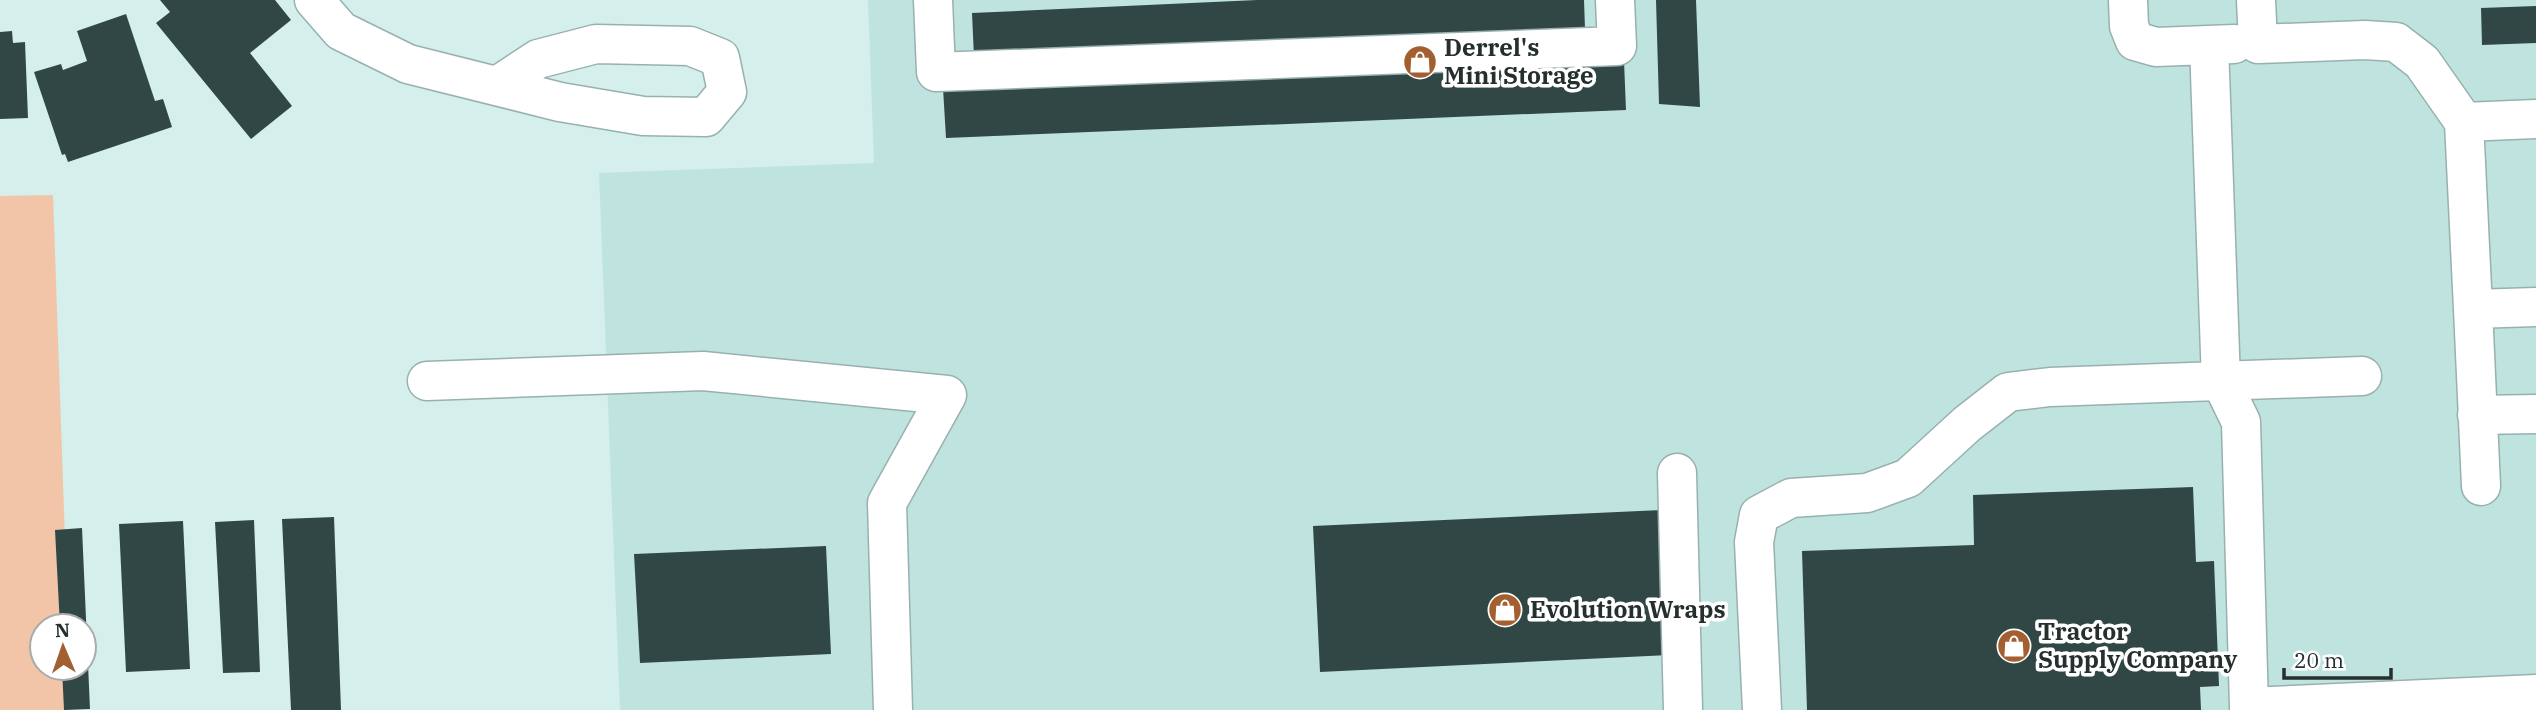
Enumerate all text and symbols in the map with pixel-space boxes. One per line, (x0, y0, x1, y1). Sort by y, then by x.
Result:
place label: Derrel's Mini Storage (1444, 31, 1594, 91)
shop icon: Derrel's Mini Storage (1401, 43, 1439, 81)
shop icon: Evolution Wraps (1486, 591, 1524, 629)
place label: Evolution Wraps (1530, 593, 1726, 625)
north arrow (28, 612, 98, 682)
place label: Tractor Supply Company (2038, 615, 2238, 675)
text: N (54, 618, 70, 642)
shop icon: Tractor Supply Company (1995, 627, 2033, 665)
scale bar (2284, 636, 2391, 680)
text: 20 m (2294, 646, 2344, 674)

